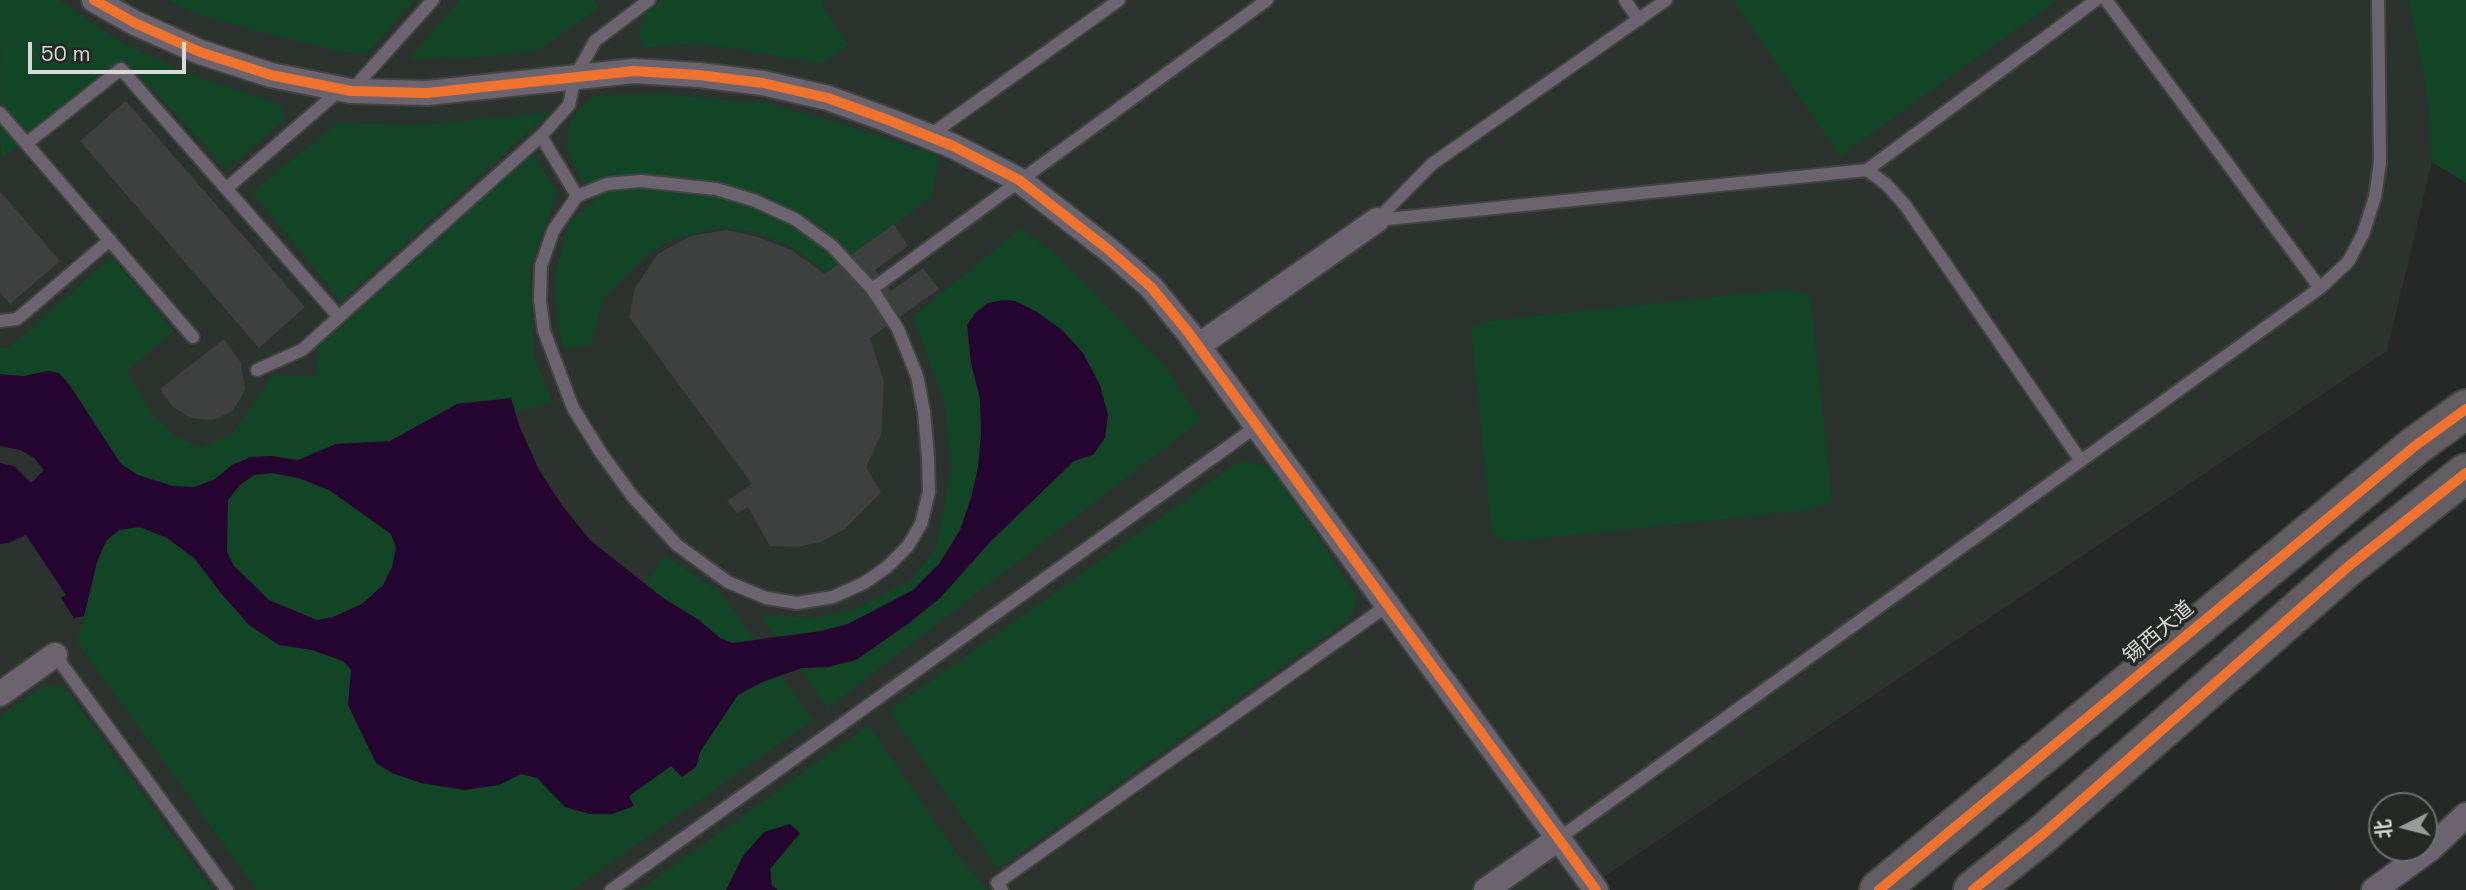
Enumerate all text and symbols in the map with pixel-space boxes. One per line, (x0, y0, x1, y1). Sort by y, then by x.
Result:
scale bar (32, 28, 189, 72)
text: 50 m (41, 40, 91, 67)
street label: 锡西大道 (2119, 596, 2199, 670)
north arrow (2368, 792, 2438, 862)
text: 北 (2370, 818, 2397, 840)

